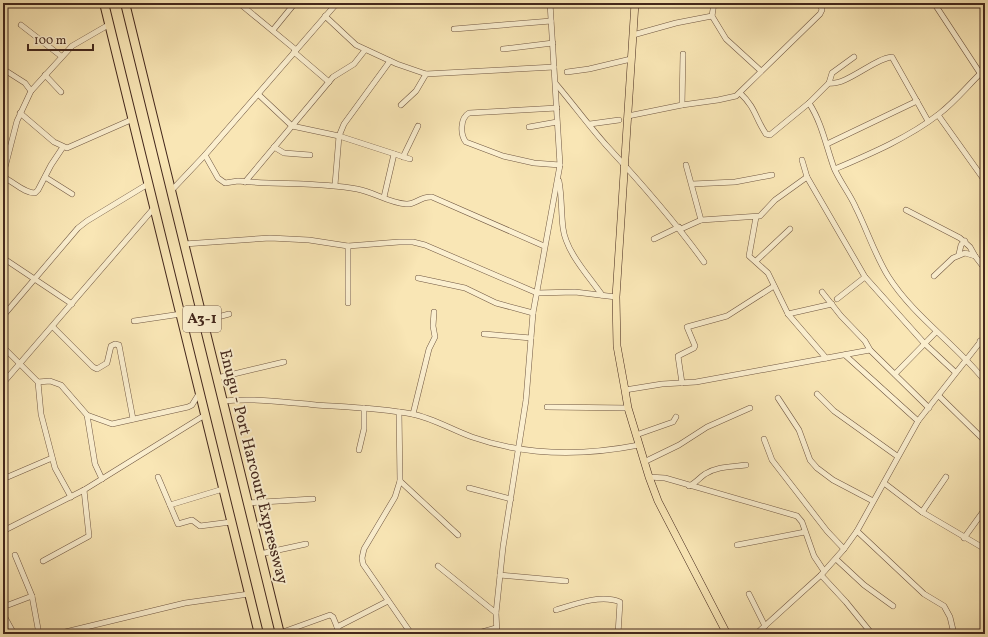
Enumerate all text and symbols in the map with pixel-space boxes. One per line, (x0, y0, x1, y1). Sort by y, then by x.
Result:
scale bar (28, 26, 93, 52)
text: 100 m (34, 33, 67, 49)
road number: A3-1 (183, 306, 221, 332)
street label: Enugu - Port Harcourt Expressway (213, 347, 293, 587)

